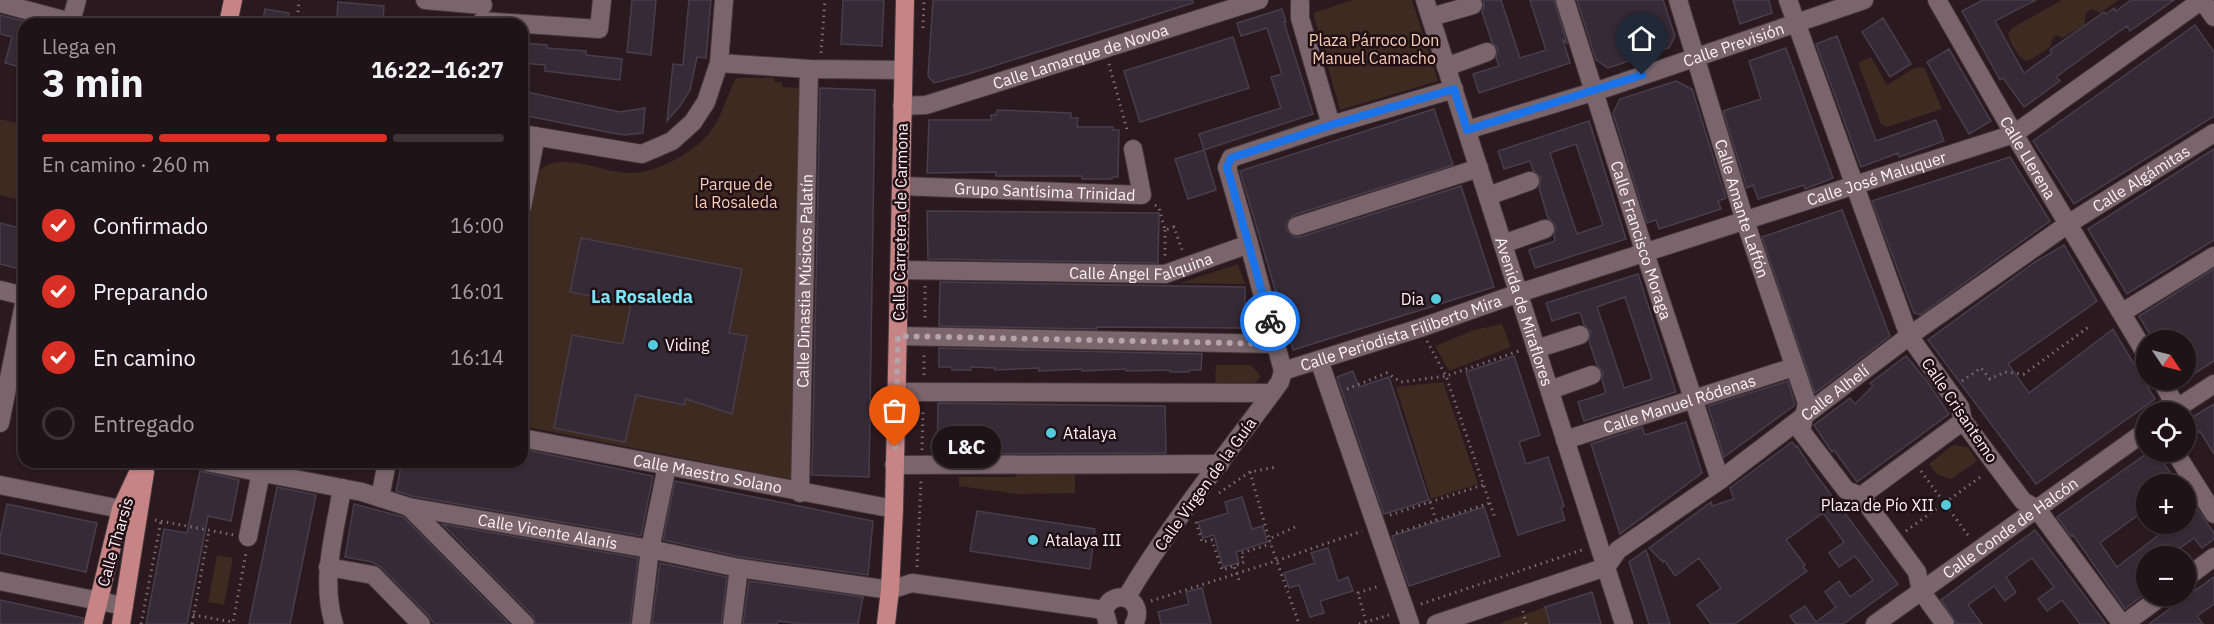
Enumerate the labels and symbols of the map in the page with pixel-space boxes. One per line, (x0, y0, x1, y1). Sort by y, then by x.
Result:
pin (1616, 13, 1667, 75)
street label: Calle Previsión (1680, 18, 1787, 71)
street label: Calle Lamarque de Novoa (990, 19, 1171, 93)
park label: Plaza Párroco Don Manuel Camacho (1309, 30, 1439, 68)
street label: Calle Llerena (1996, 112, 2061, 203)
street label: Calle Carretera de Carmona (888, 122, 912, 321)
street label: Calle Amante Laffón (1711, 137, 1774, 280)
street label: Calle Algámitas (2089, 141, 2194, 216)
street label: Calle José Maluquer (1804, 146, 1949, 210)
street label: Calle Francisco Moraga (1606, 158, 1676, 323)
park label: Parque de la Rosaleda (695, 174, 778, 212)
street label: Calle Dinastia Músicos Palatín (792, 174, 817, 388)
street label: Grupo Santísima Trinidad (954, 178, 1136, 205)
street label: Avenida de Miraflores (1491, 235, 1557, 389)
street label: Calle Ángel Falquina (1069, 248, 1216, 284)
district label: La Rosaleda (591, 285, 693, 308)
place label: Dia (1401, 289, 1424, 309)
street label: Calle Periodista Filiberto Mira (1298, 290, 1505, 375)
courier (1240, 291, 1300, 351)
marker: Dia (1429, 292, 1443, 306)
north arrow (2136, 330, 2196, 390)
place label: Viding (665, 335, 710, 355)
marker: Viding (646, 338, 660, 352)
street label: Calle Crisantemo (1918, 354, 2002, 466)
street label: Calle Alhelí (1797, 360, 1873, 425)
street label: Calle Manuel Ródenas (1601, 370, 1758, 437)
pin (869, 385, 920, 447)
street label: Calle Virgen de la Guía (1150, 413, 1260, 555)
place label: Atalaya (1063, 423, 1117, 443)
callout: L&C (931, 426, 1000, 468)
marker: Atalaya (1044, 426, 1058, 440)
street label: Calle Maestro Solano (632, 449, 784, 497)
street label: Calle Conde de Halcón (1939, 473, 2082, 583)
street label: Calle Tharsis (93, 495, 137, 589)
place label: Plaza de Pío XII (1821, 495, 1934, 515)
marker: Plaza de Pío XII (1939, 498, 1953, 512)
street label: Calle Vicente Alanís (476, 509, 619, 553)
place label: Atalaya III (1045, 530, 1121, 550)
marker: Atalaya III (1026, 533, 1040, 547)

